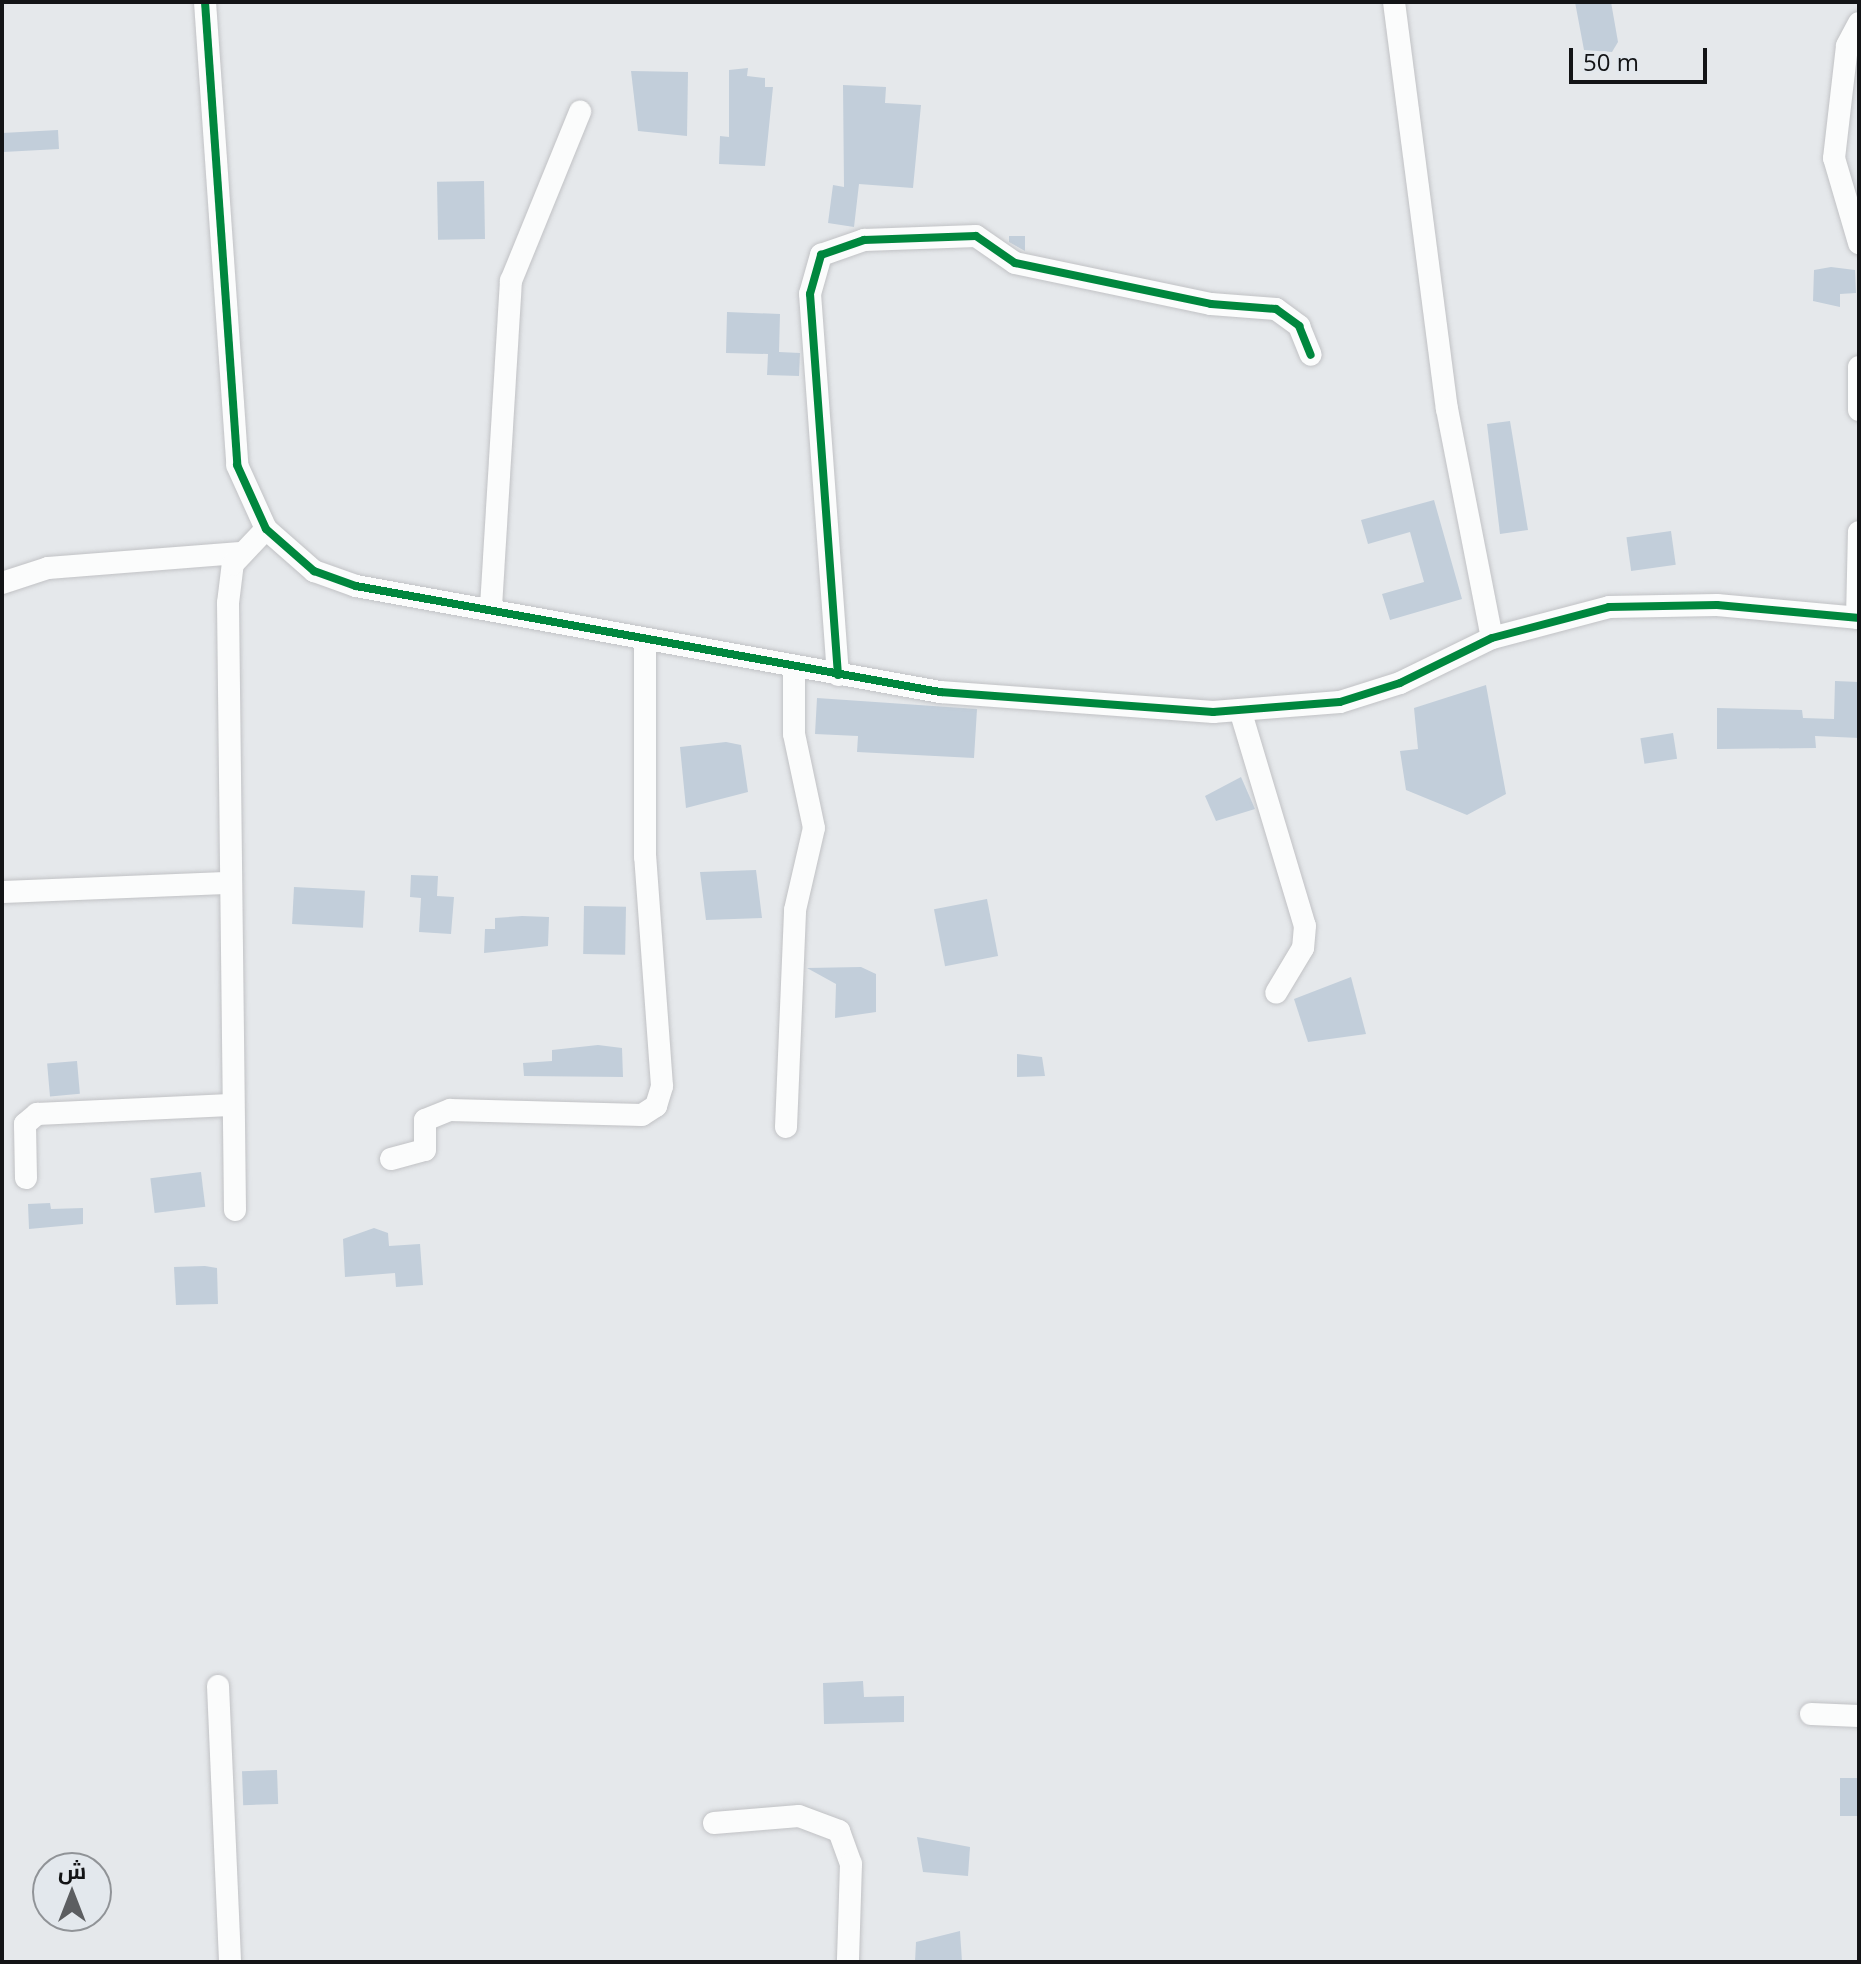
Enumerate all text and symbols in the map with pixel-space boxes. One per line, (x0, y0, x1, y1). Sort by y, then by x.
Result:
scale bar (1573, 32, 1711, 82)
text: 50 m (1583, 45, 1639, 78)
north arrow (32, 1852, 112, 1932)
text: ش (58, 1855, 86, 1885)

